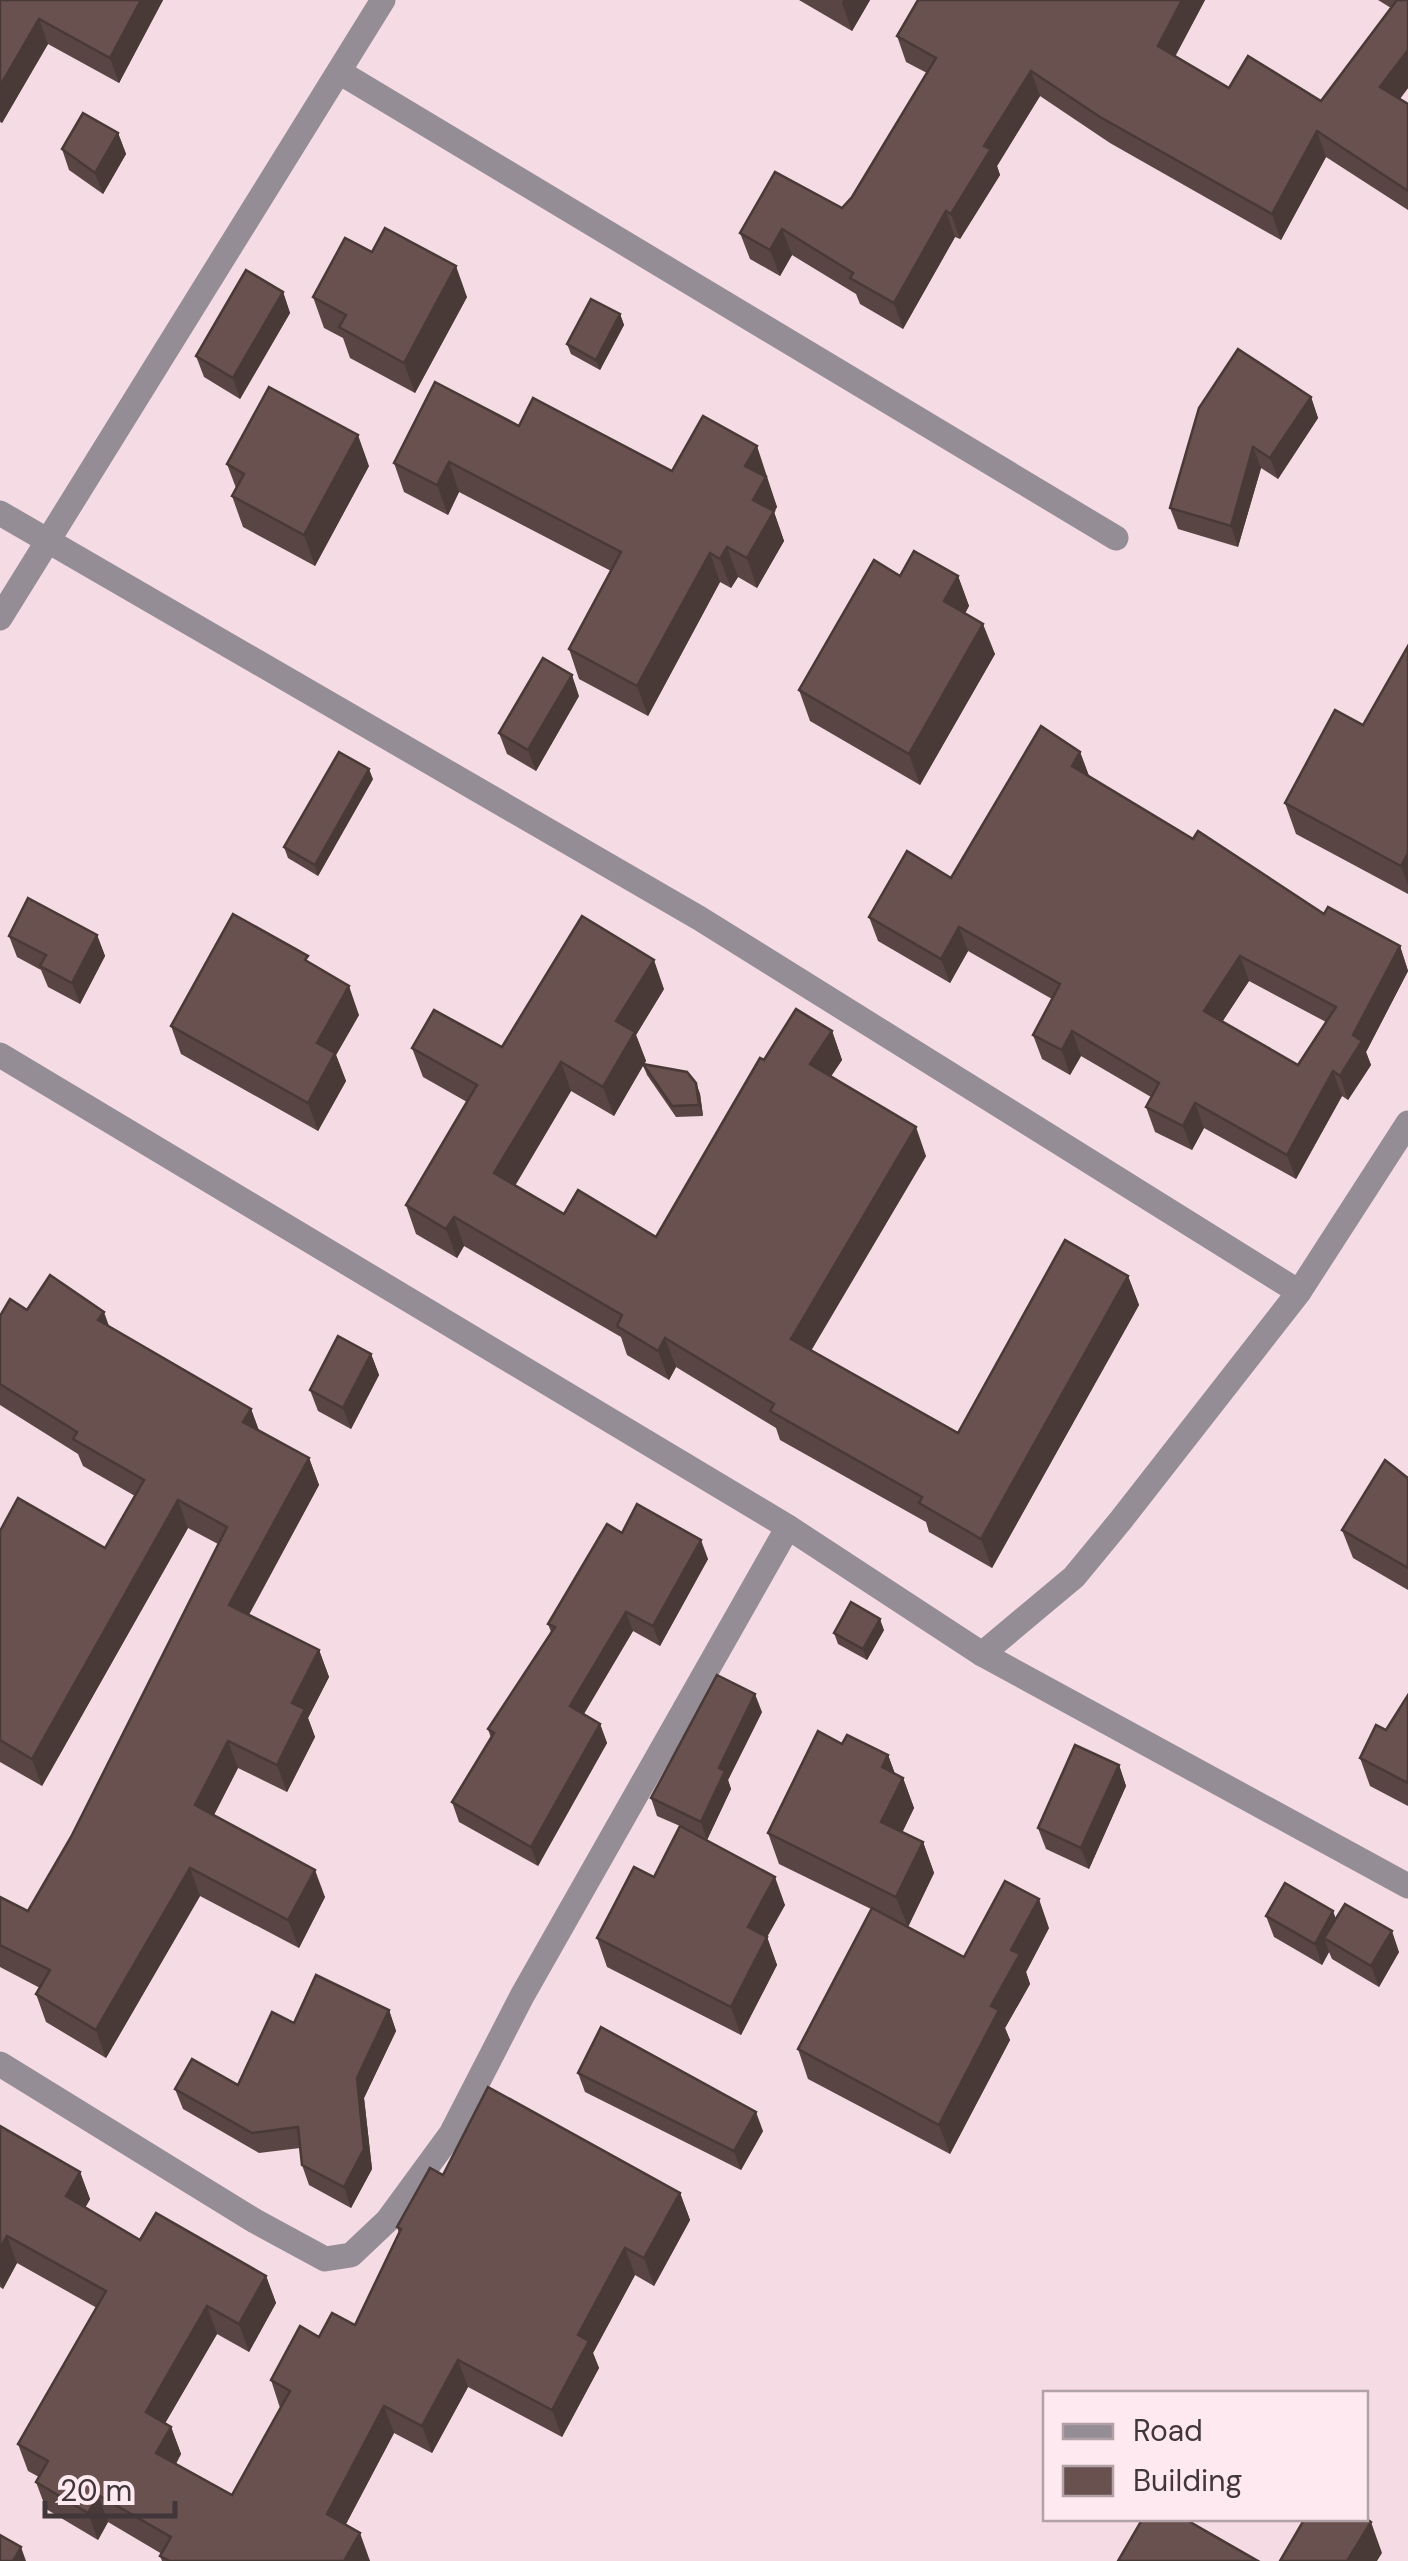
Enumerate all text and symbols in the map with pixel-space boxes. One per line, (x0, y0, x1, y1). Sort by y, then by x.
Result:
legend (1043, 2391, 1368, 2521)
text: Road (1133, 2411, 1203, 2450)
scale bar (45, 2456, 175, 2518)
text: Building (1133, 2461, 1242, 2500)
text: 20 m (60, 2471, 132, 2510)

